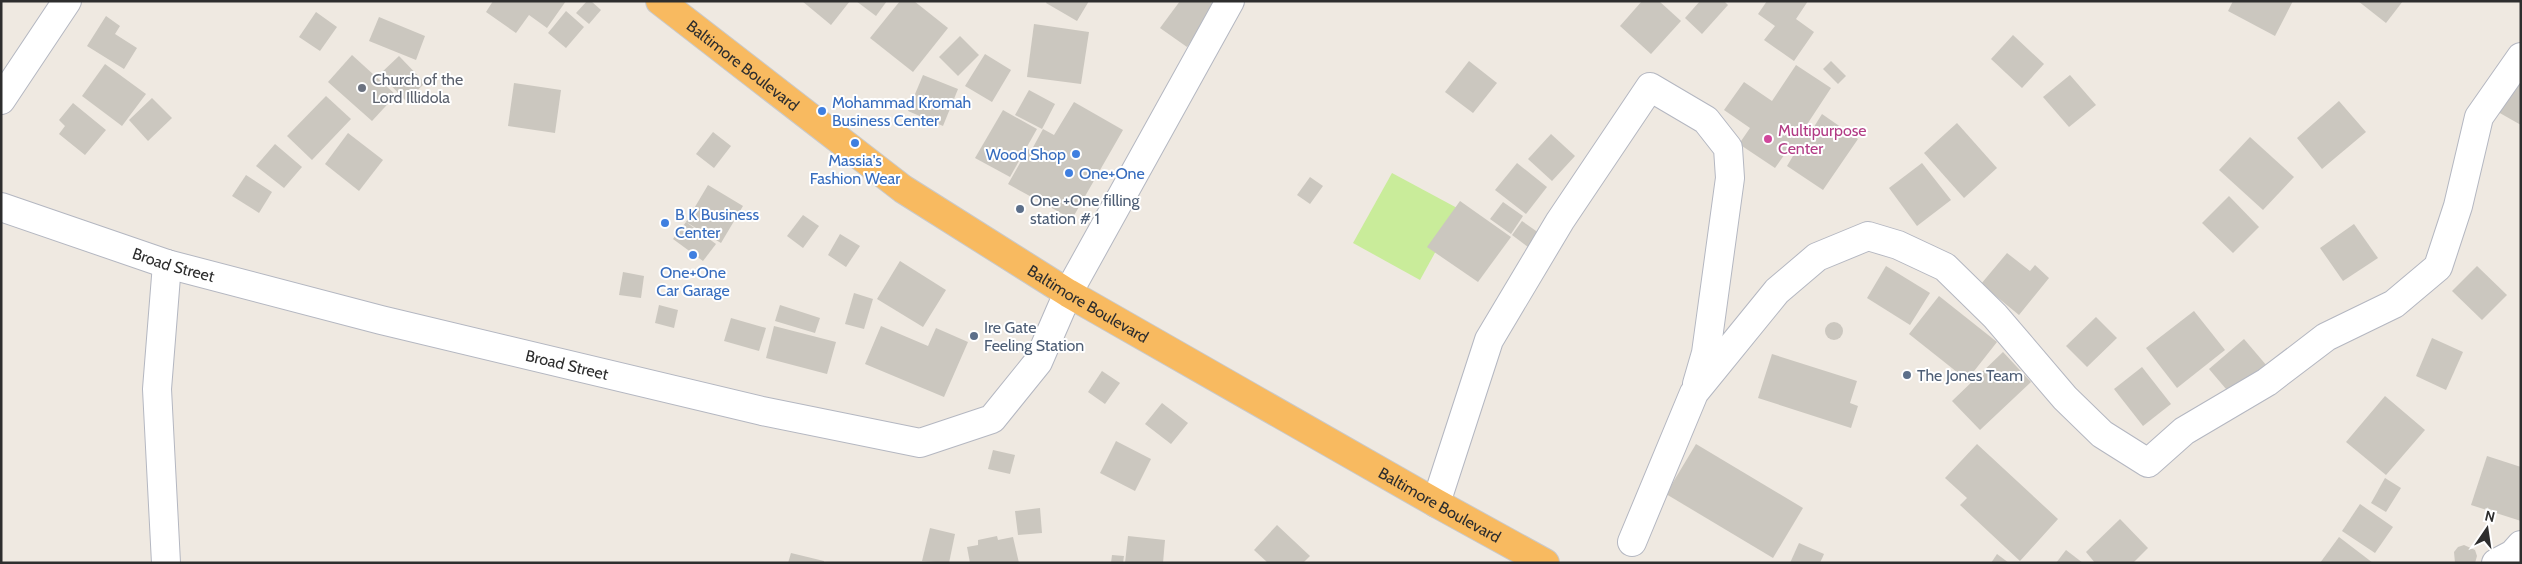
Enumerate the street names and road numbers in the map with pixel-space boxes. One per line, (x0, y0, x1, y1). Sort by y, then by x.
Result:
street label: Baltimore Boulevard (683, 16, 803, 115)
street label: Broad Street (130, 244, 217, 286)
street label: Baltimore Boulevard (1024, 261, 1152, 347)
street label: Broad Street (524, 346, 611, 384)
street label: Baltimore Boulevard (1375, 463, 1504, 547)

